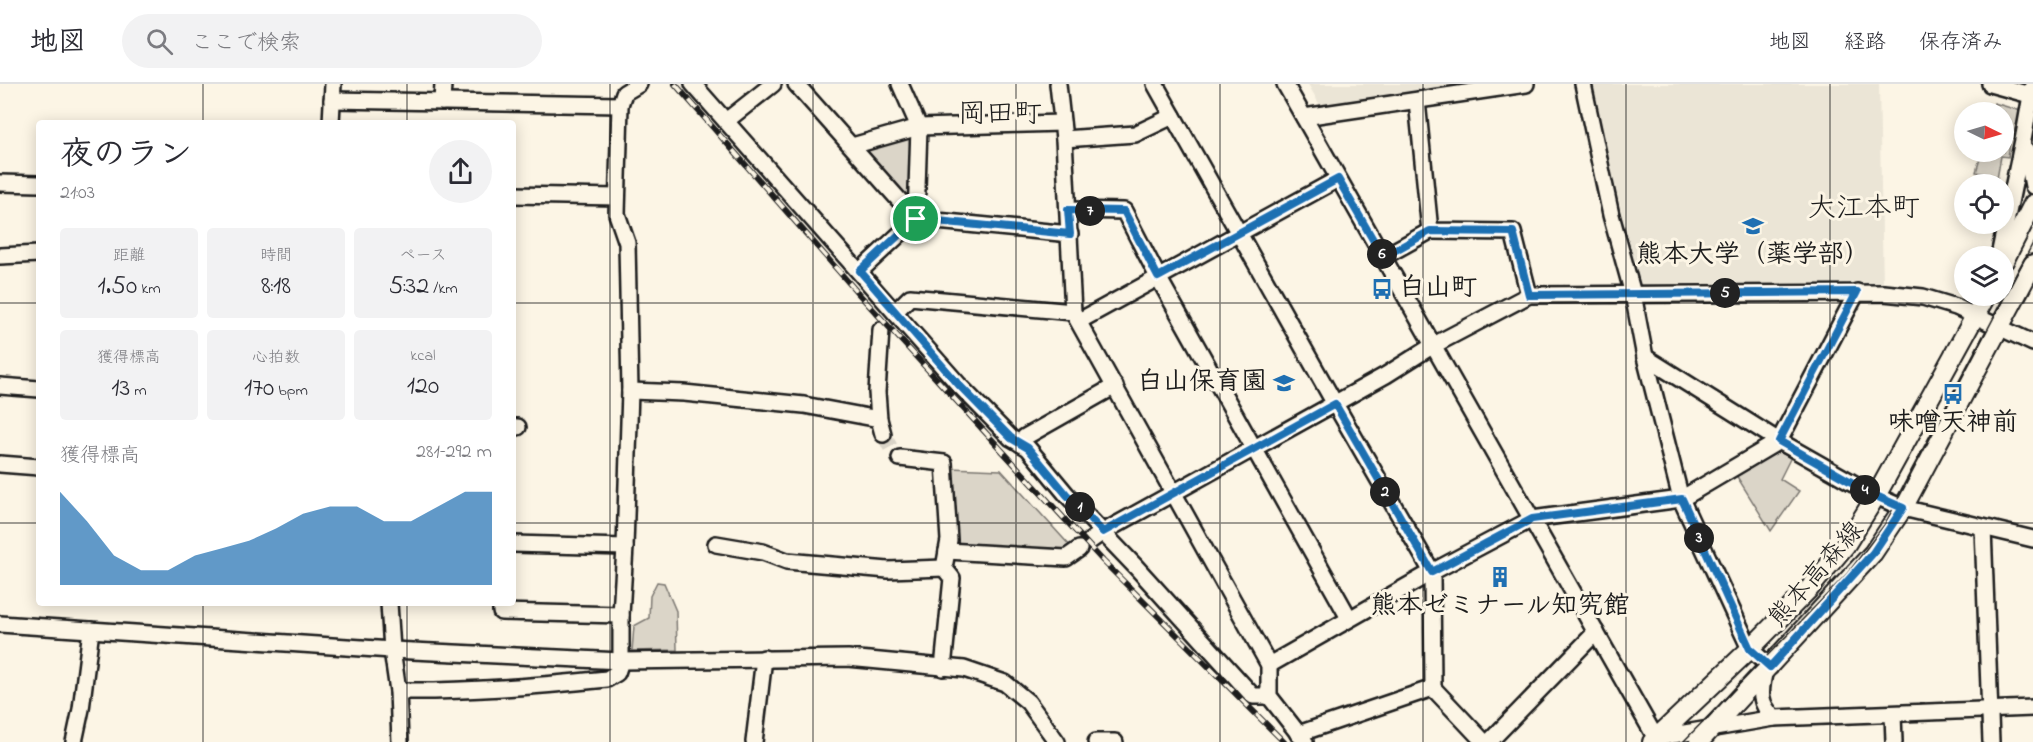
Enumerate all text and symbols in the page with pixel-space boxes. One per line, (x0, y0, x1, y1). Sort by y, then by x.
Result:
search box (122, 14, 542, 68)
text: 地図 (30, 23, 86, 64)
icon: search (143, 25, 176, 58)
text: ここで検索 (191, 28, 301, 60)
text: 地図 (1769, 28, 1811, 58)
text: 経路 (1844, 28, 1886, 58)
text: 保存済み (1919, 28, 2003, 58)
district label: 岡田町 (958, 95, 1042, 136)
north arrow (1954, 102, 2014, 162)
map controls (1954, 102, 2014, 306)
text: 夜のラン (60, 132, 192, 180)
button: share (429, 140, 492, 203)
button: locate (1954, 174, 2014, 234)
text: 21:03 (60, 179, 95, 208)
district label: 大江本町 (1808, 189, 1920, 230)
pin (890, 193, 941, 244)
pin: 7 (1075, 196, 1105, 226)
text: 7 (1087, 199, 1093, 223)
icon: arrive (899, 202, 932, 235)
school or university icon: 熊本大学（薬学部） (1741, 214, 1765, 238)
place label: 熊本大学（薬学部） (1636, 237, 1870, 275)
pin: 6 (1367, 239, 1397, 269)
text: 6 (1378, 242, 1386, 266)
text: 距離 (113, 244, 145, 268)
text: 時間 (260, 244, 292, 268)
text: ペース (399, 244, 447, 268)
button: layers (1954, 246, 2014, 306)
text: 1.50 (97, 268, 137, 306)
text: 8:18 (261, 268, 291, 306)
text: 5:32 (388, 268, 429, 306)
place label: 白山町 (1399, 270, 1477, 308)
text: km (137, 277, 161, 301)
text: /km (429, 277, 458, 301)
bus stop icon: 白山町 (1370, 277, 1394, 301)
pin: 5 (1710, 278, 1740, 308)
text: 5 (1720, 281, 1730, 305)
text: kcal (410, 344, 436, 368)
text: 獲得標高 (97, 346, 161, 370)
text: 心拍数 (252, 346, 300, 370)
place label: 白山保育園 (1137, 364, 1267, 402)
text: 120 (407, 368, 439, 406)
text: 13 (111, 370, 130, 408)
text: 170 (244, 370, 274, 408)
school or university icon: 白山保育園 (1272, 371, 1296, 395)
text: m (130, 379, 147, 403)
text: bpm (274, 379, 308, 403)
bus stop icon: 味噌天神前 (1941, 382, 1965, 406)
place label: 味噌天神前 (1888, 405, 2018, 443)
text: 281–292 m (416, 438, 492, 467)
text: 獲得標高 (60, 442, 140, 471)
pin: 4 (1850, 475, 1880, 505)
pin: 2 (1370, 477, 1400, 507)
text: 4 (1862, 478, 1868, 502)
text: 2 (1381, 480, 1389, 504)
pin: 1 (1065, 492, 1095, 522)
text: 1 (1077, 495, 1083, 519)
street label: 熊本高森線 (1760, 513, 1874, 637)
pin: 3 (1684, 523, 1714, 553)
text: 3 (1696, 526, 1702, 550)
building icon: 熊本ゼミナール知究館 (1488, 565, 1512, 589)
place label: 熊本ゼミナール知究館 (1371, 588, 1629, 626)

